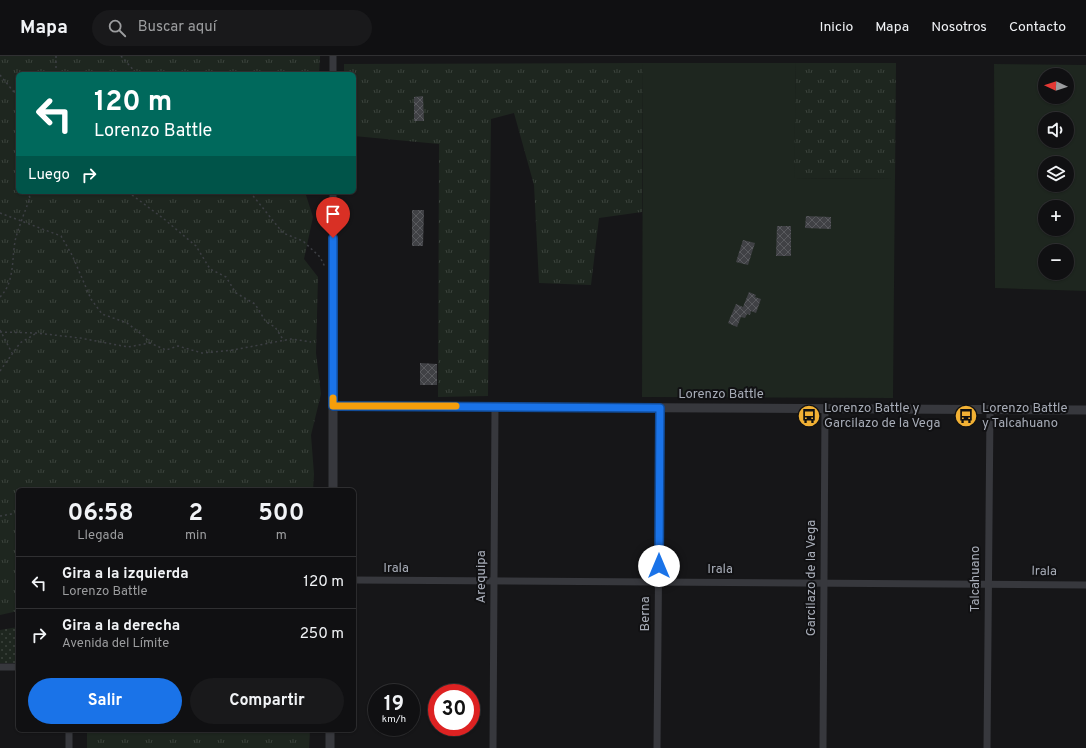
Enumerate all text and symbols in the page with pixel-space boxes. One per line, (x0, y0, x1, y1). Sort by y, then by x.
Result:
search box (92, 10, 372, 46)
text: Mapa (20, 16, 68, 40)
icon: search (106, 17, 128, 39)
text: Buscar aquí (138, 18, 217, 37)
text: Inicio (820, 19, 853, 36)
text: Mapa (875, 19, 909, 36)
text: Nosotros (931, 19, 987, 36)
text: Contacto (1009, 19, 1066, 36)
north arrow (1038, 68, 1074, 104)
map controls (1038, 68, 1074, 280)
text: 120 m (94, 85, 172, 121)
icon: left (28, 88, 80, 140)
button: sound (1038, 112, 1074, 148)
text: Lorenzo Battle (94, 120, 212, 143)
button: layers (1038, 156, 1074, 192)
icon: right (78, 164, 100, 186)
text: Luego (28, 166, 70, 185)
pin (316, 197, 350, 238)
button: + (1038, 200, 1074, 236)
icon: arrive (322, 203, 344, 225)
button: − (1038, 244, 1074, 280)
street label: Lorenzo Battle (678, 387, 764, 403)
place label: Lorenzo Battle y Garcilazo de la Vega (824, 401, 940, 432)
place label: Lorenzo Battle y Talcahuano (982, 401, 1067, 432)
bus stop icon: Lorenzo Battle y Garcilazo de la Vega (796, 403, 822, 429)
bus stop icon: Lorenzo Battle y Talcahuano (953, 403, 979, 429)
text: 06:58 (67, 499, 134, 529)
text: 2 (189, 499, 203, 529)
text: 500 (258, 499, 304, 529)
street label: Garcilazo de la Vega (804, 520, 820, 636)
text: Llegada (77, 528, 124, 544)
text: min (185, 528, 207, 544)
text: m (276, 528, 287, 544)
position arrow (638, 545, 680, 587)
street label: Talcahuano (968, 546, 984, 612)
street label: Arequipa (474, 550, 490, 604)
street label: Irala (383, 561, 409, 577)
street label: Irala (707, 562, 733, 578)
street label: Irala (1031, 564, 1057, 580)
text: Gira a la izquierda (62, 565, 189, 584)
icon: left (28, 572, 50, 594)
text: 120 m (303, 573, 344, 592)
text: Lorenzo Battle (62, 584, 147, 600)
street label: Berna (638, 597, 654, 631)
text: Gira a la derecha (62, 617, 180, 636)
icon: right (28, 624, 50, 646)
text: 250 m (300, 625, 344, 644)
text: Avenida del Límite (62, 636, 169, 652)
button: Salir (28, 678, 182, 724)
button: Compartir (190, 678, 344, 724)
speed limit sign: 30 (428, 684, 480, 736)
text: 19 (384, 692, 404, 718)
text: km/h (382, 713, 406, 726)

